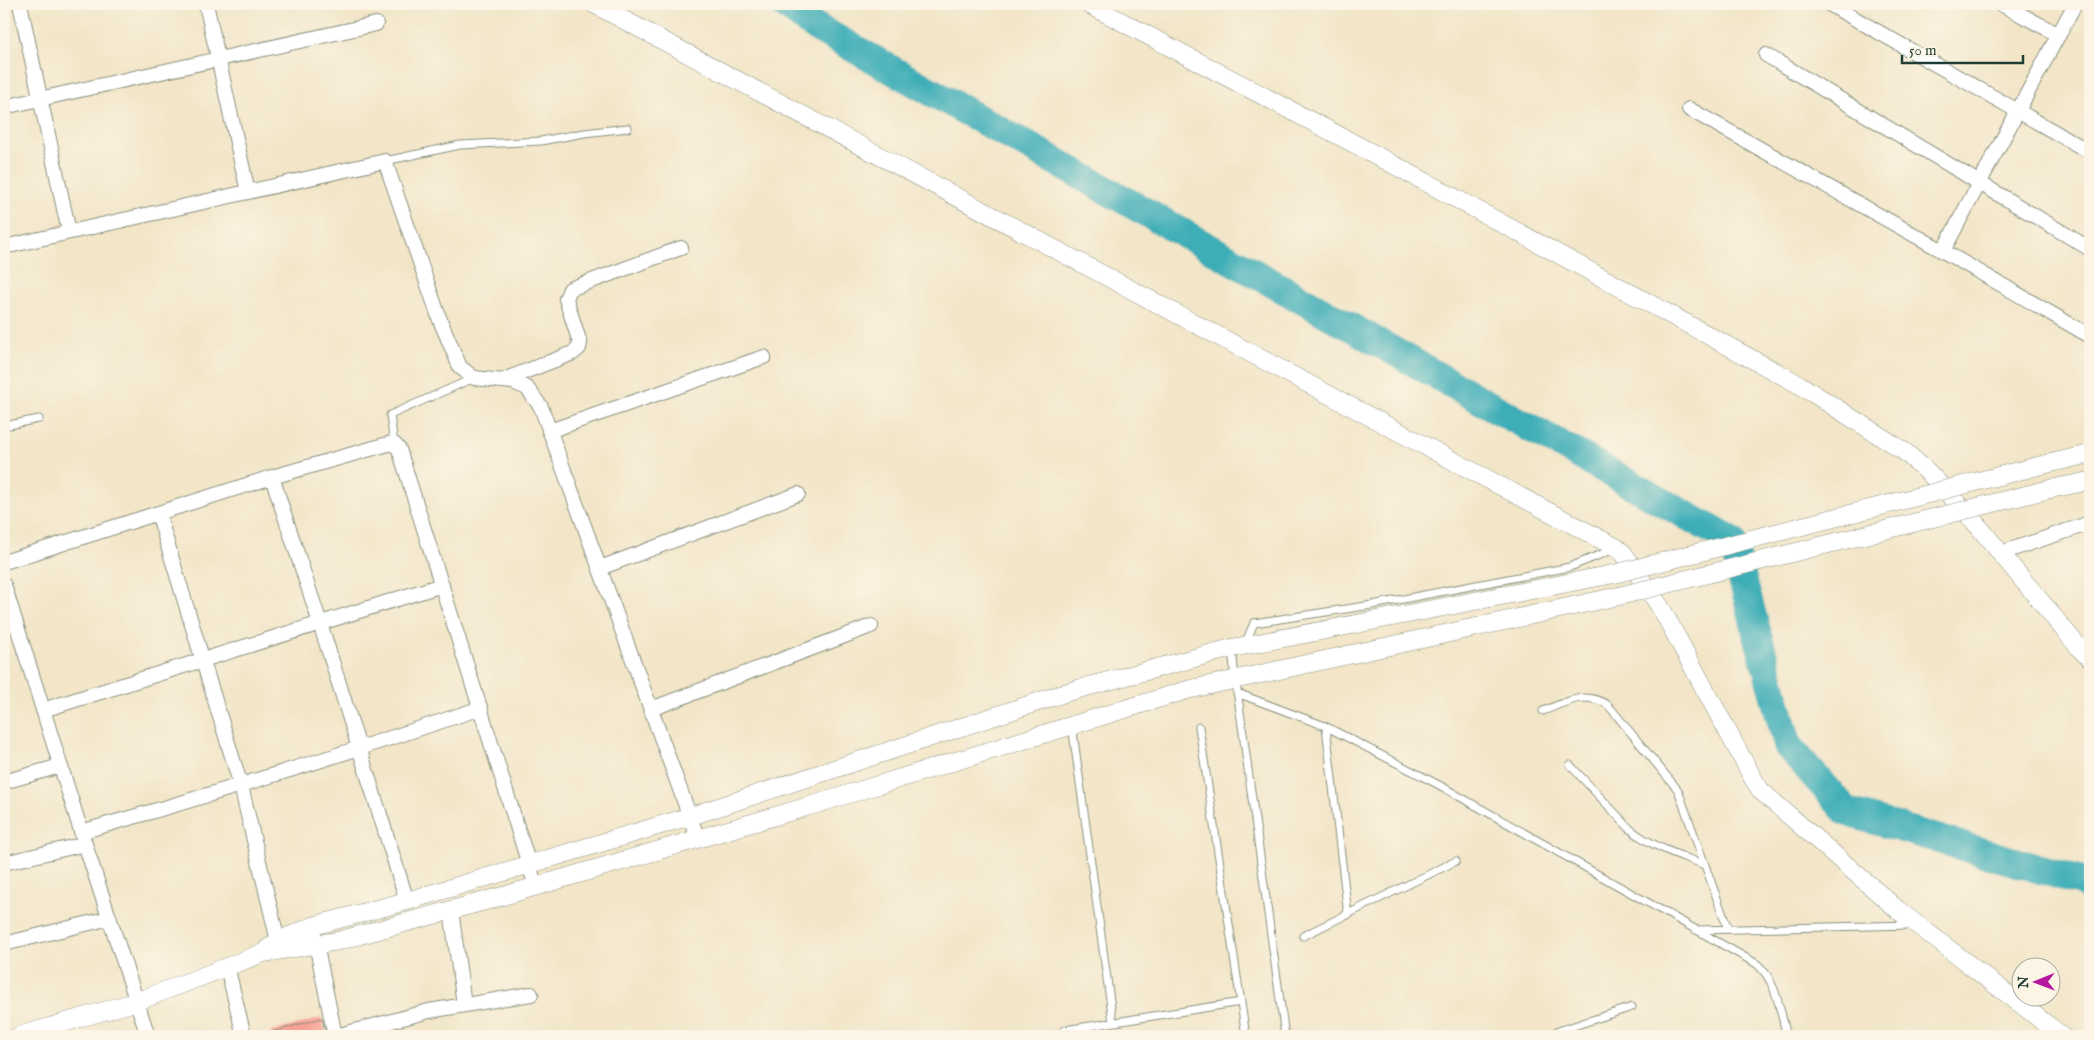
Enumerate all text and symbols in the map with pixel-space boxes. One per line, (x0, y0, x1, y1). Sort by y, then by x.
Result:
scale bar (1902, 32, 2023, 64)
text: 50 m (1909, 41, 1937, 60)
north arrow (2012, 958, 2062, 1008)
text: N (2015, 976, 2033, 989)

